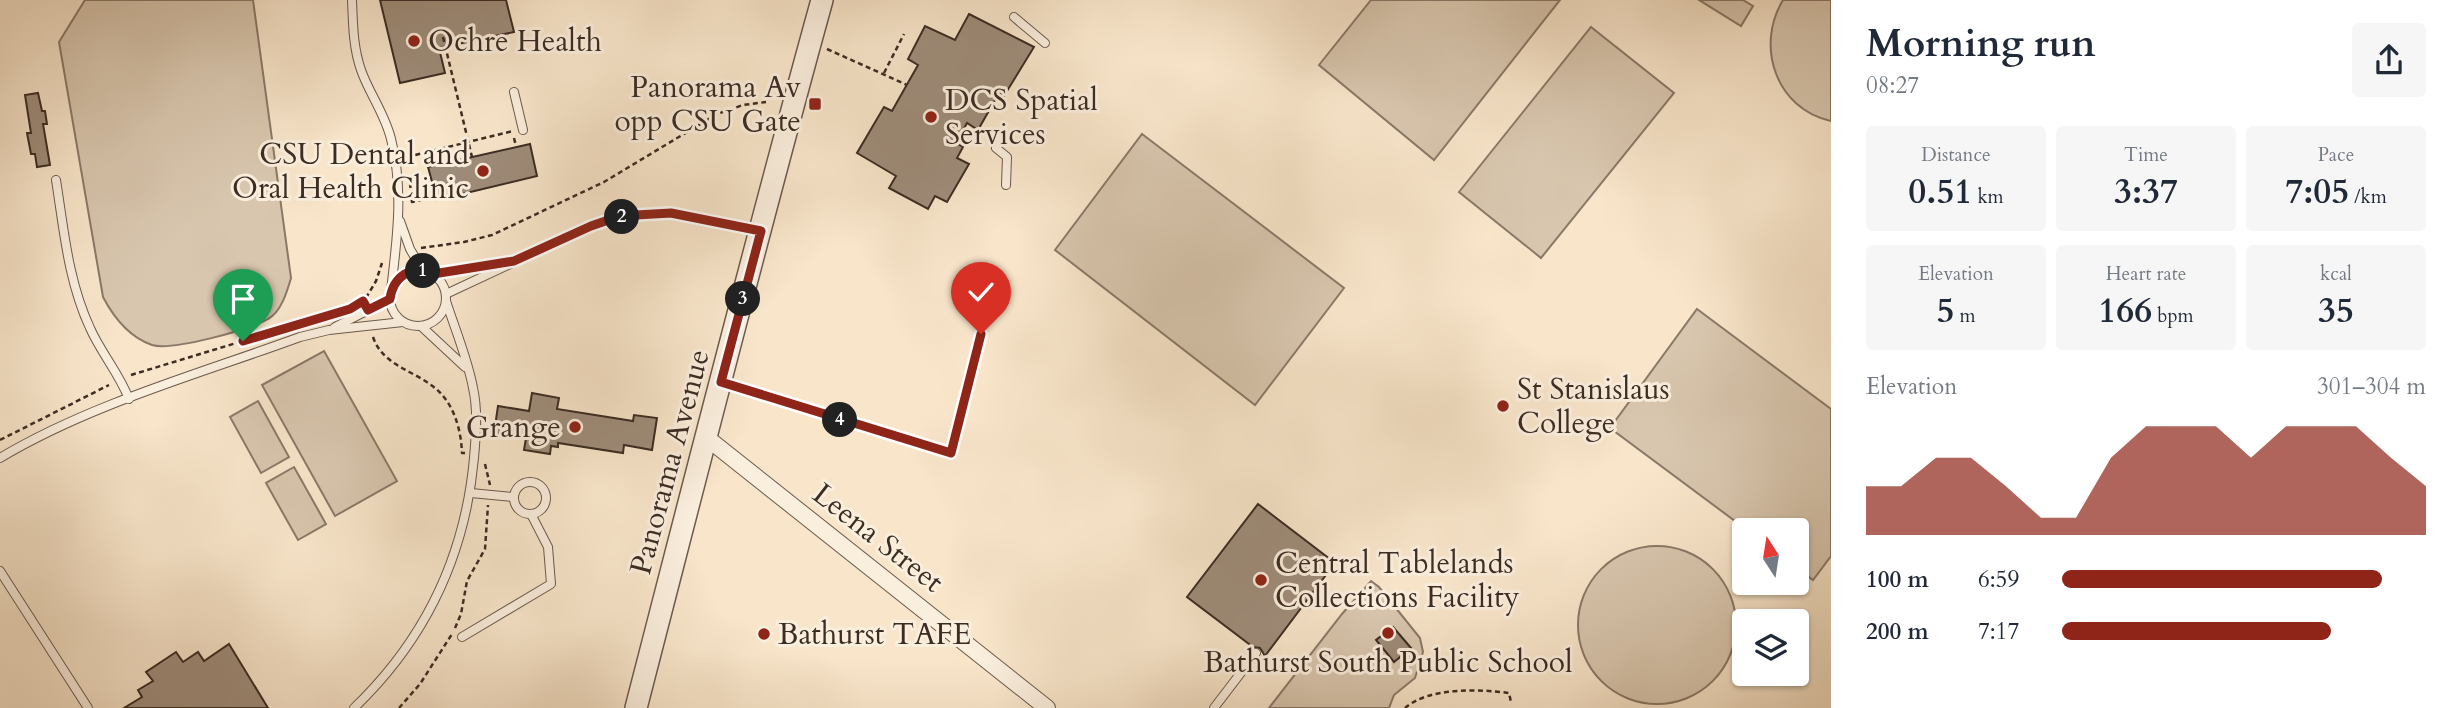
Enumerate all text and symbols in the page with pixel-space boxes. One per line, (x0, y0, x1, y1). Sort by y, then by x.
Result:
text: Morning run (1866, 18, 2096, 70)
place label: Ochre Health (428, 21, 602, 62)
button: share (2352, 23, 2426, 97)
marker: Ochre Health (406, 33, 422, 49)
place label: Panorama Av opp CSU Gate (614, 67, 802, 142)
text: 08:27 (1866, 70, 1919, 101)
place label: DCS Spatial Services (945, 80, 1098, 155)
marker: Panorama Av opp CSU Gate (807, 96, 823, 112)
marker: DCS Spatial Services (923, 109, 939, 125)
place label: CSU Dental and Oral Health Clinic (232, 134, 469, 209)
text: Distance (1921, 142, 1991, 168)
text: Time (2124, 142, 2168, 168)
text: Pace (2318, 142, 2354, 168)
marker: CSU Dental and Oral Health Clinic (475, 163, 491, 179)
text: 0.51 (1908, 168, 1972, 216)
text: 3:37 (2114, 168, 2178, 216)
text: 7:05 (2285, 168, 2349, 216)
text: km (1972, 184, 2004, 210)
text: /km (2349, 184, 2387, 210)
pin: 2 (604, 200, 640, 234)
text: 2 (617, 203, 626, 229)
pin: 1 (406, 254, 440, 288)
text: 1 (418, 257, 427, 283)
text: Elevation (1918, 261, 1994, 287)
text: Heart rate (2106, 261, 2186, 287)
text: kcal (2320, 261, 2352, 287)
pin (951, 262, 1011, 334)
pin (213, 269, 273, 341)
icon: check (962, 273, 1000, 311)
icon: arrive (224, 280, 262, 318)
pin: 3 (726, 282, 760, 316)
text: 3 (738, 285, 747, 311)
text: 5 (1936, 287, 1954, 335)
text: 166 (2098, 287, 2152, 335)
text: 35 (2318, 287, 2354, 335)
text: m (1954, 303, 1976, 329)
text: bpm (2152, 303, 2194, 329)
street label: Panorama Avenue (620, 345, 720, 579)
place label: St Stanislaus College (1517, 369, 1670, 444)
text: Elevation (1866, 371, 1957, 402)
text: 301–304 m (2317, 371, 2426, 402)
marker: St Stanislaus College (1495, 398, 1511, 414)
pin: 4 (822, 402, 858, 438)
text: 4 (835, 406, 844, 432)
place label: Grange (466, 407, 561, 448)
marker: Grange (567, 419, 583, 435)
street label: Leena Street (804, 474, 952, 602)
north arrow (1732, 518, 1810, 595)
map controls (1732, 518, 1809, 686)
place label: Central Tablelands Collections Facility (1275, 543, 1520, 618)
text: 100 m (1866, 564, 1929, 595)
text: 6:59 (1978, 564, 2019, 595)
marker: Central Tablelands Collections Facility (1253, 572, 1269, 588)
button: layers (1732, 609, 1809, 686)
place label: Bathurst TAFE (778, 614, 971, 655)
text: 200 m (1866, 616, 1929, 647)
text: 7:17 (1978, 616, 2019, 647)
marker: Bathurst South Public School (1380, 625, 1396, 641)
marker: Bathurst TAFE (756, 626, 772, 642)
place label: Bathurst South Public School (1203, 642, 1573, 683)

